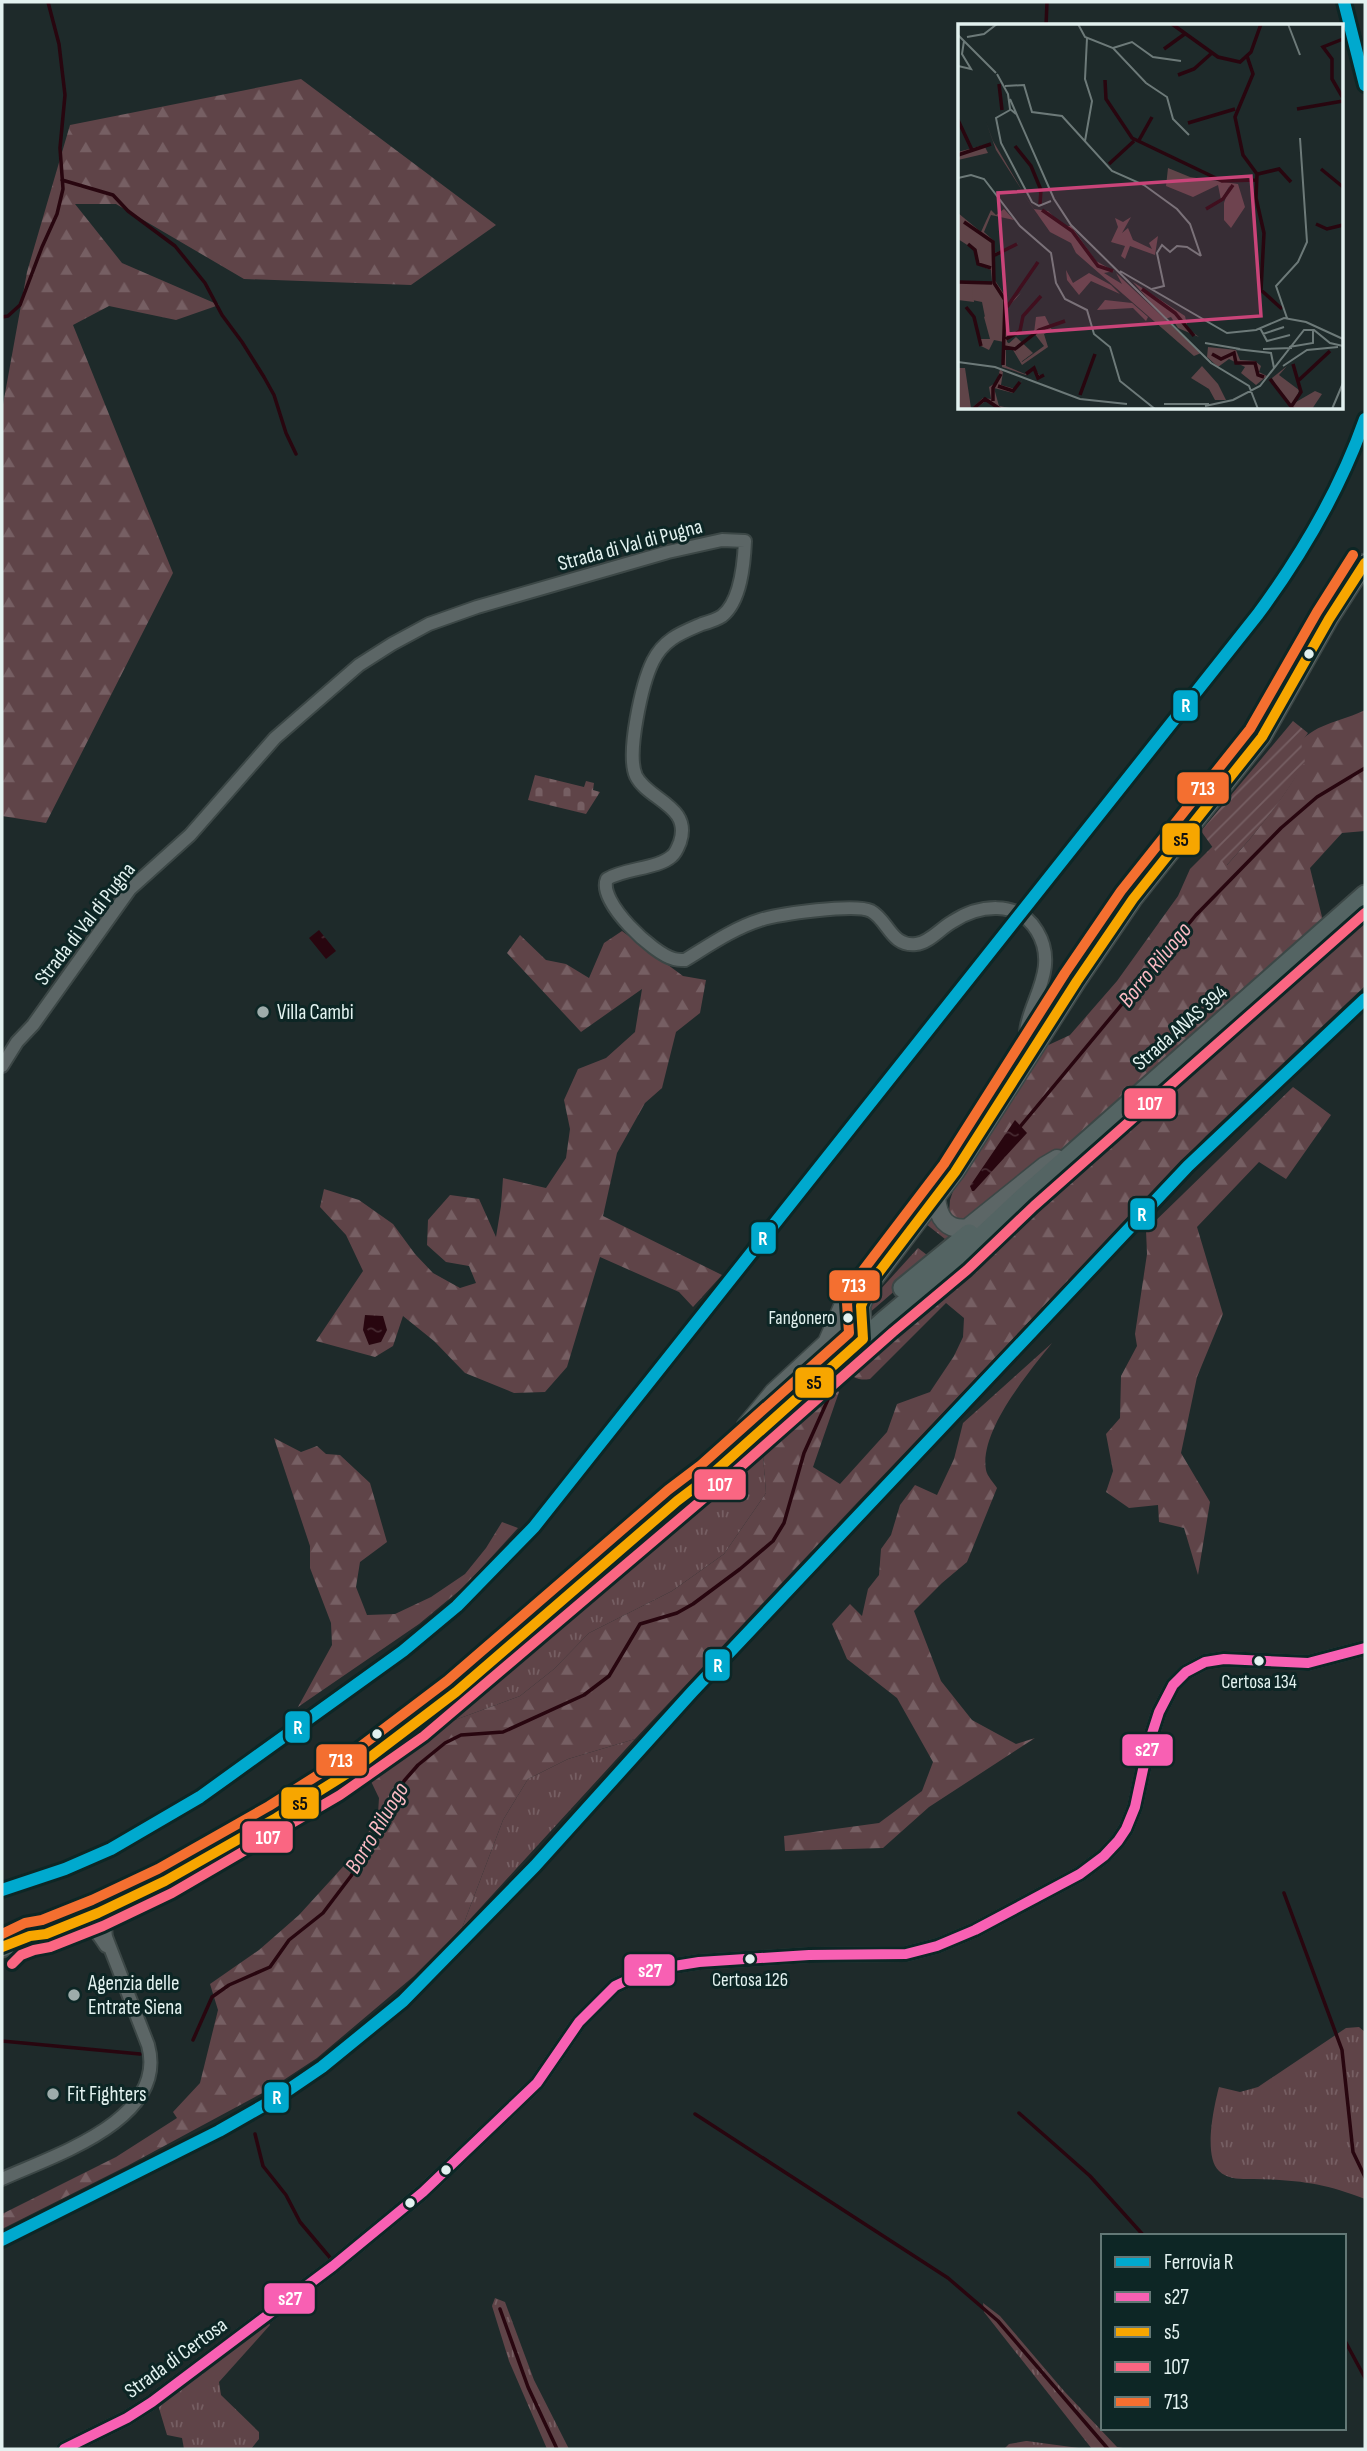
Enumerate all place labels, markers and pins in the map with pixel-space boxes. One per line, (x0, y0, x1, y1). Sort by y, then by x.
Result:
unlabelled marker (1302, 647, 1316, 661)
place label: Villa Cambi (277, 1000, 354, 1025)
marker: Villa Cambi (255, 1004, 271, 1020)
place label: Fangonero (768, 1307, 835, 1330)
marker: Fangonero (841, 1311, 855, 1325)
marker: Certosa 134 (1252, 1654, 1266, 1668)
place label: Certosa 134 (1221, 1671, 1297, 1694)
unlabelled marker (370, 1727, 384, 1741)
marker: Certosa 126 (743, 1952, 757, 1966)
place label: Certosa 126 (712, 1969, 788, 1992)
place label: Agenzia delle Entrate Siena (87, 1971, 182, 2020)
marker: Agenzia delle Entrate Siena (66, 1987, 82, 2003)
place label: Fit Fighters (67, 2082, 147, 2107)
marker: Fit Fighters (45, 2086, 61, 2102)
unlabelled marker (439, 2163, 453, 2177)
unlabelled marker (403, 2196, 417, 2210)

